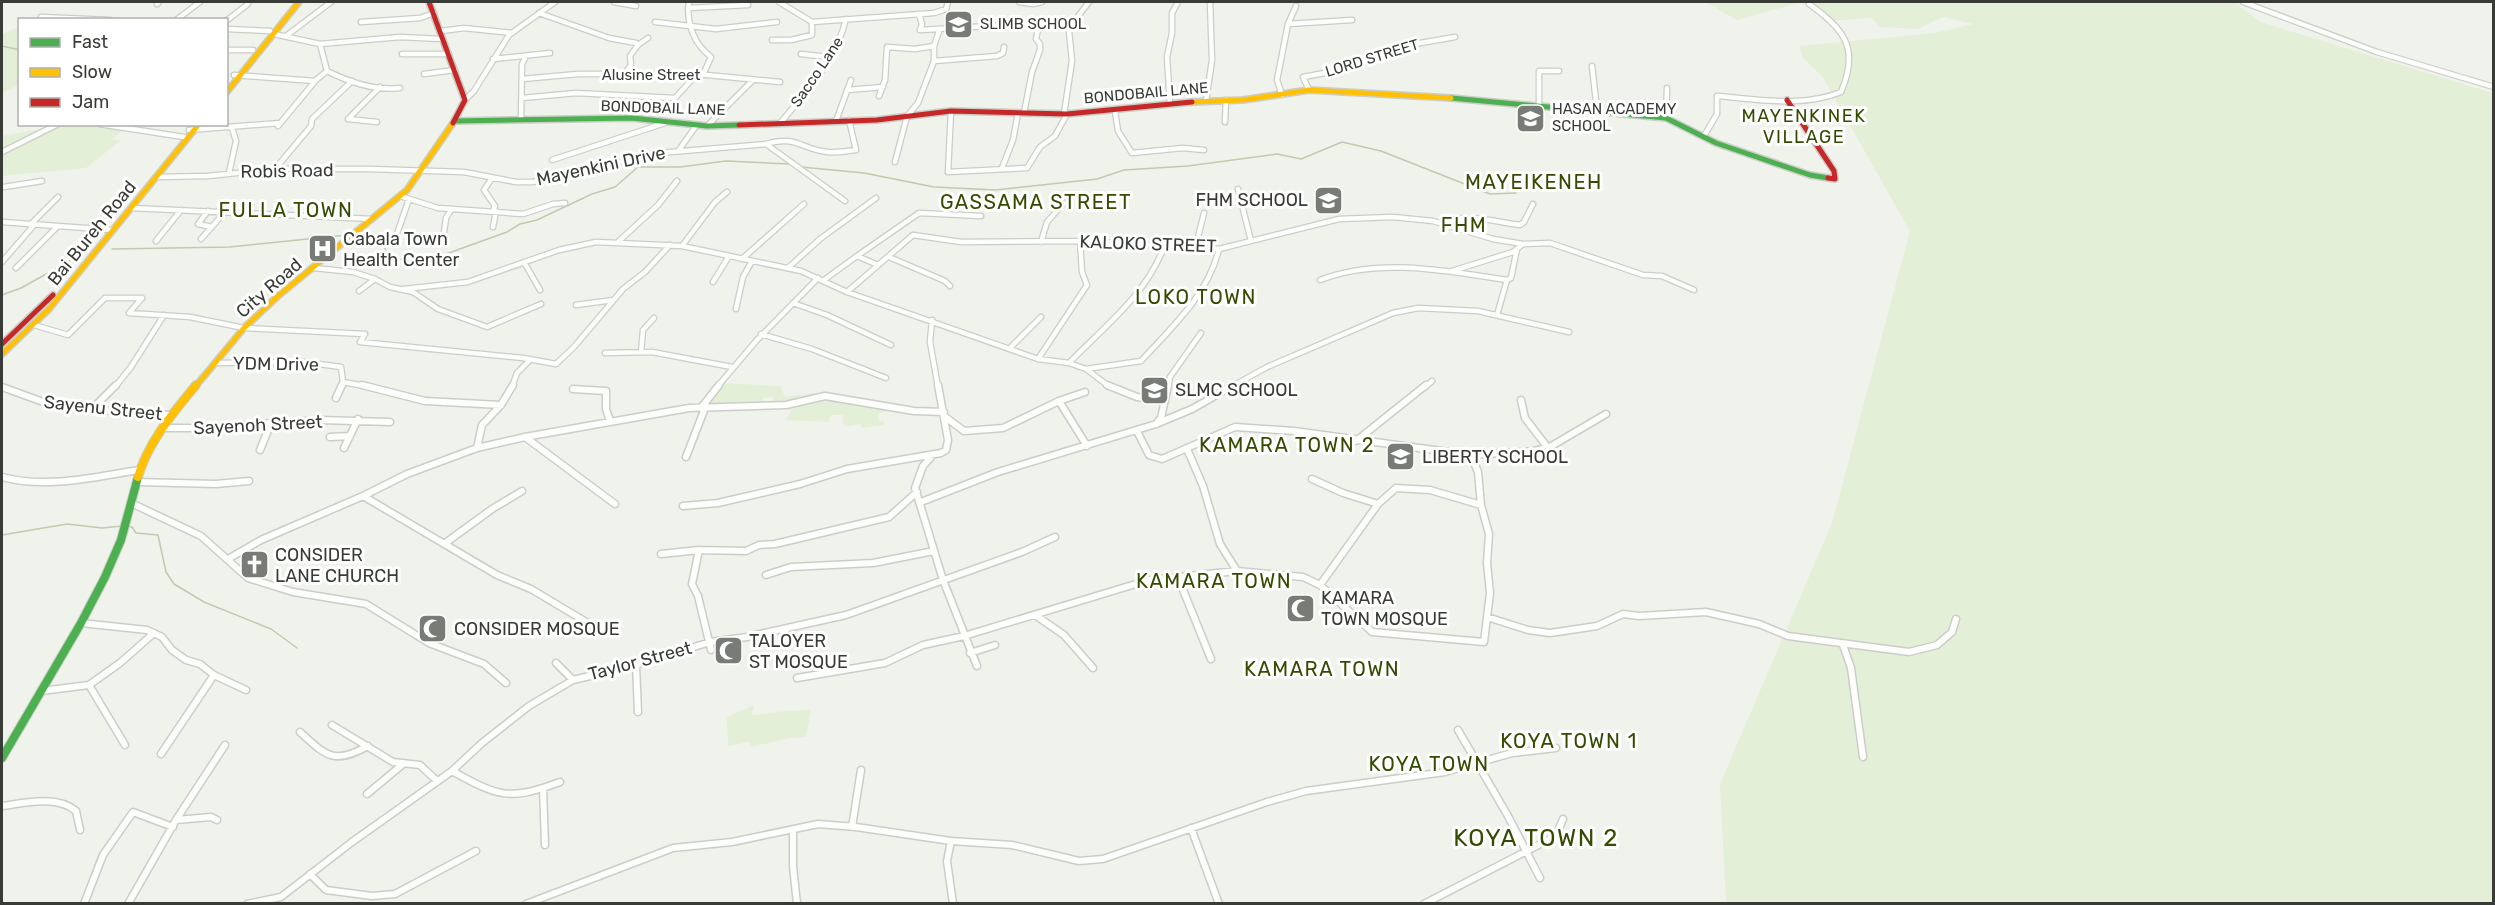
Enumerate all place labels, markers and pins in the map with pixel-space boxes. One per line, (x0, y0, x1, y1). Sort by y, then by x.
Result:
school or university icon: SLIMB SCHOOL (943, 8, 975, 40)
place label: SLIMB SCHOOL (980, 15, 1087, 33)
place label: HASAN ACADEMY SCHOOL (1552, 100, 1677, 135)
school or university icon: HASAN ACADEMY SCHOOL (1515, 102, 1547, 134)
school or university icon: FHM SCHOOL (1313, 184, 1345, 216)
place label: FHM SCHOOL (1195, 189, 1308, 211)
place label: Cabala Town Health Center (343, 228, 460, 271)
hospital icon: Cabala Town Health Center (306, 233, 338, 265)
school or university icon: SLMC SCHOOL (1138, 374, 1170, 406)
place label: SLMC SCHOOL (1175, 379, 1298, 401)
school or university icon: LIBERTY SCHOOL (1385, 441, 1417, 473)
place label: LIBERTY SCHOOL (1422, 446, 1568, 468)
place label: CONSIDER LANE CHURCH (275, 544, 399, 587)
church icon: CONSIDER LANE CHURCH (238, 549, 270, 581)
place label: KAMARA TOWN MOSQUE (1321, 587, 1448, 630)
mosque icon: KAMARA TOWN MOSQUE (1284, 592, 1316, 624)
mosque icon: CONSIDER MOSQUE (417, 613, 449, 645)
place label: CONSIDER MOSQUE (454, 618, 620, 640)
place label: TALOYER ST MOSQUE (749, 630, 848, 673)
mosque icon: TALOYER ST MOSQUE (712, 635, 744, 667)

